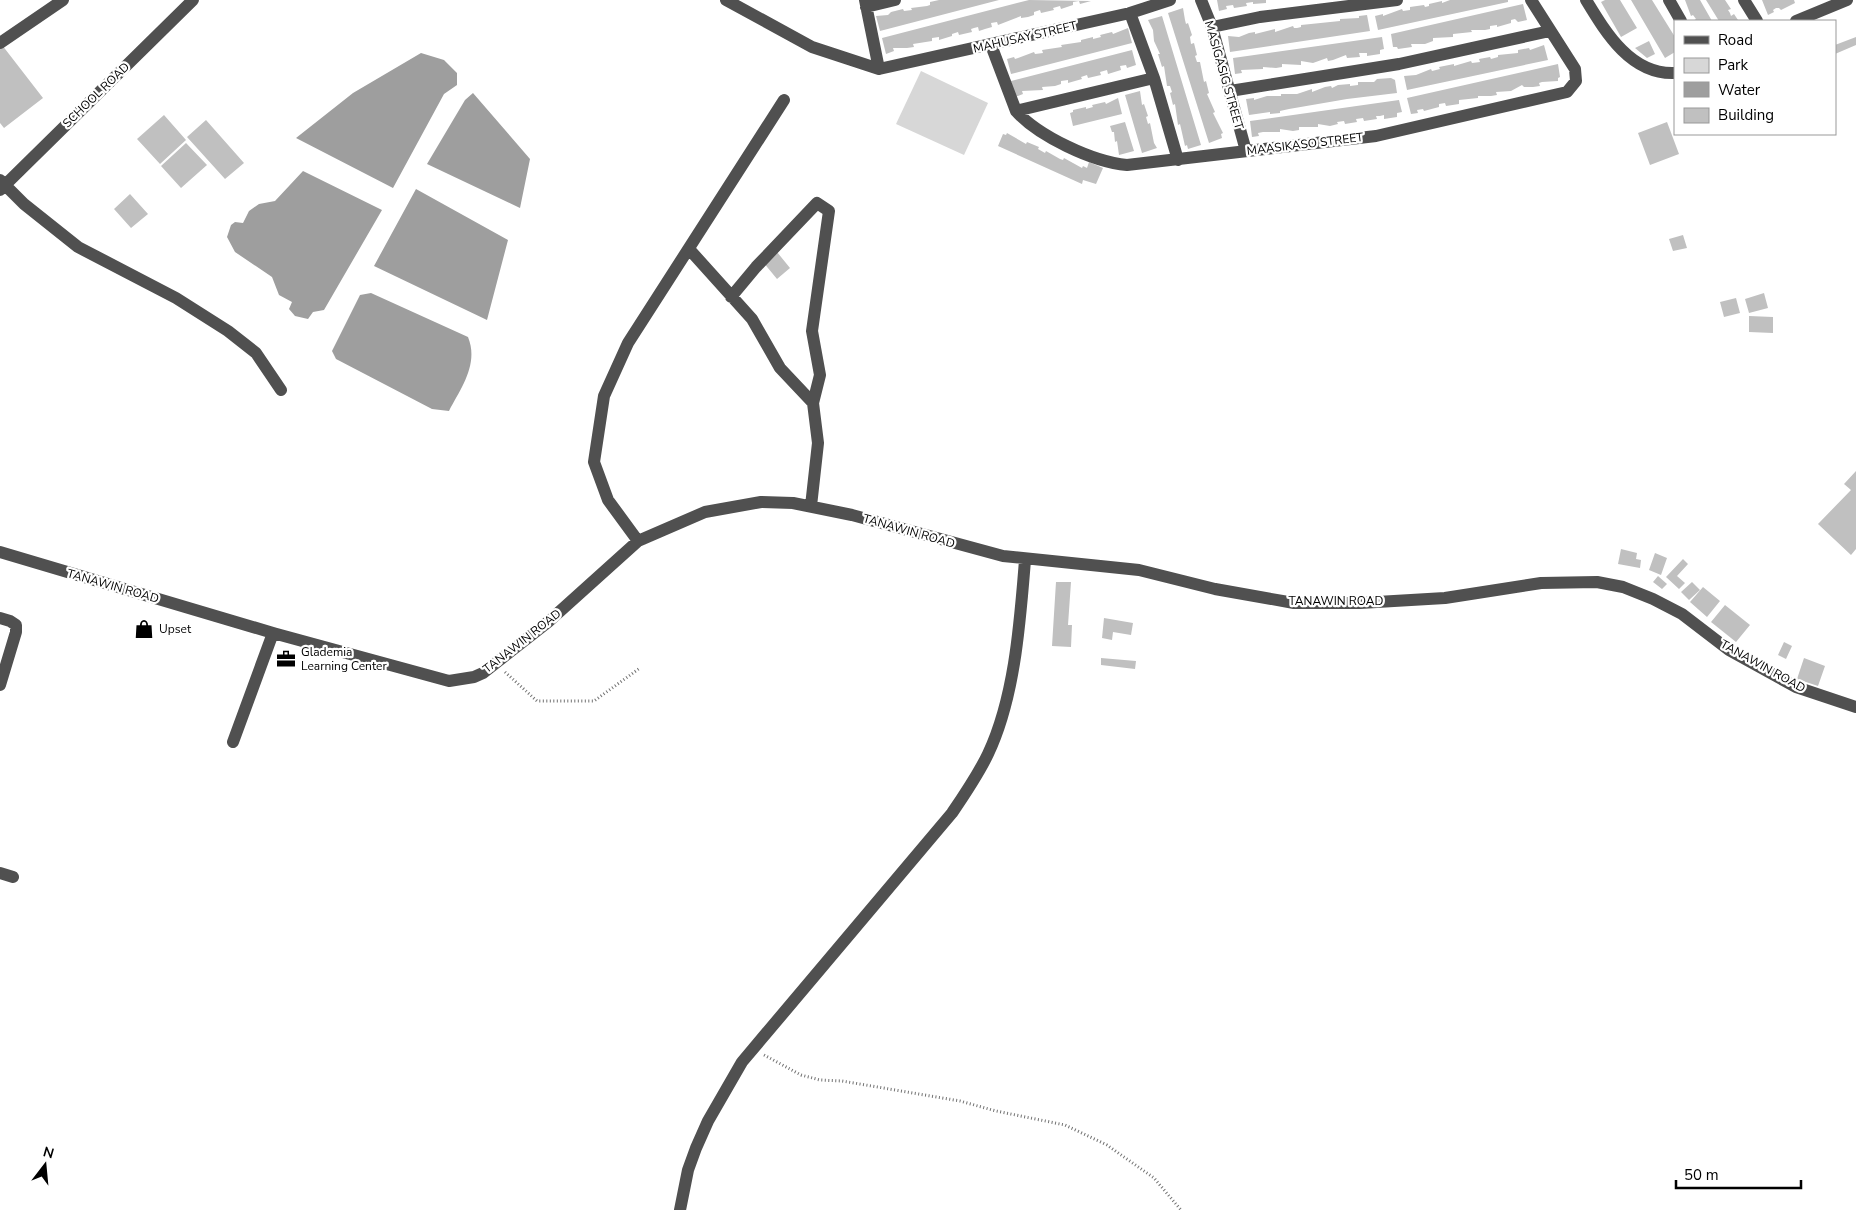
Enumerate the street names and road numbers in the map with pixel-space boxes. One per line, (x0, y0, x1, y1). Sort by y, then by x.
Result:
street label: MAHUSAY STREET (972, 17, 1079, 57)
street label: MASIGASIG STREET (1201, 19, 1247, 132)
street label: SCHOOL ROAD (59, 59, 133, 131)
street label: MAASIKASO STREET (1246, 129, 1365, 159)
street label: TANAWIN ROAD (861, 510, 957, 552)
street label: TANAWIN ROAD (65, 565, 161, 607)
street label: TANAWIN ROAD (1289, 593, 1384, 609)
street label: TANAWIN ROAD (480, 605, 564, 677)
street label: TANAWIN ROAD (1718, 636, 1808, 696)

